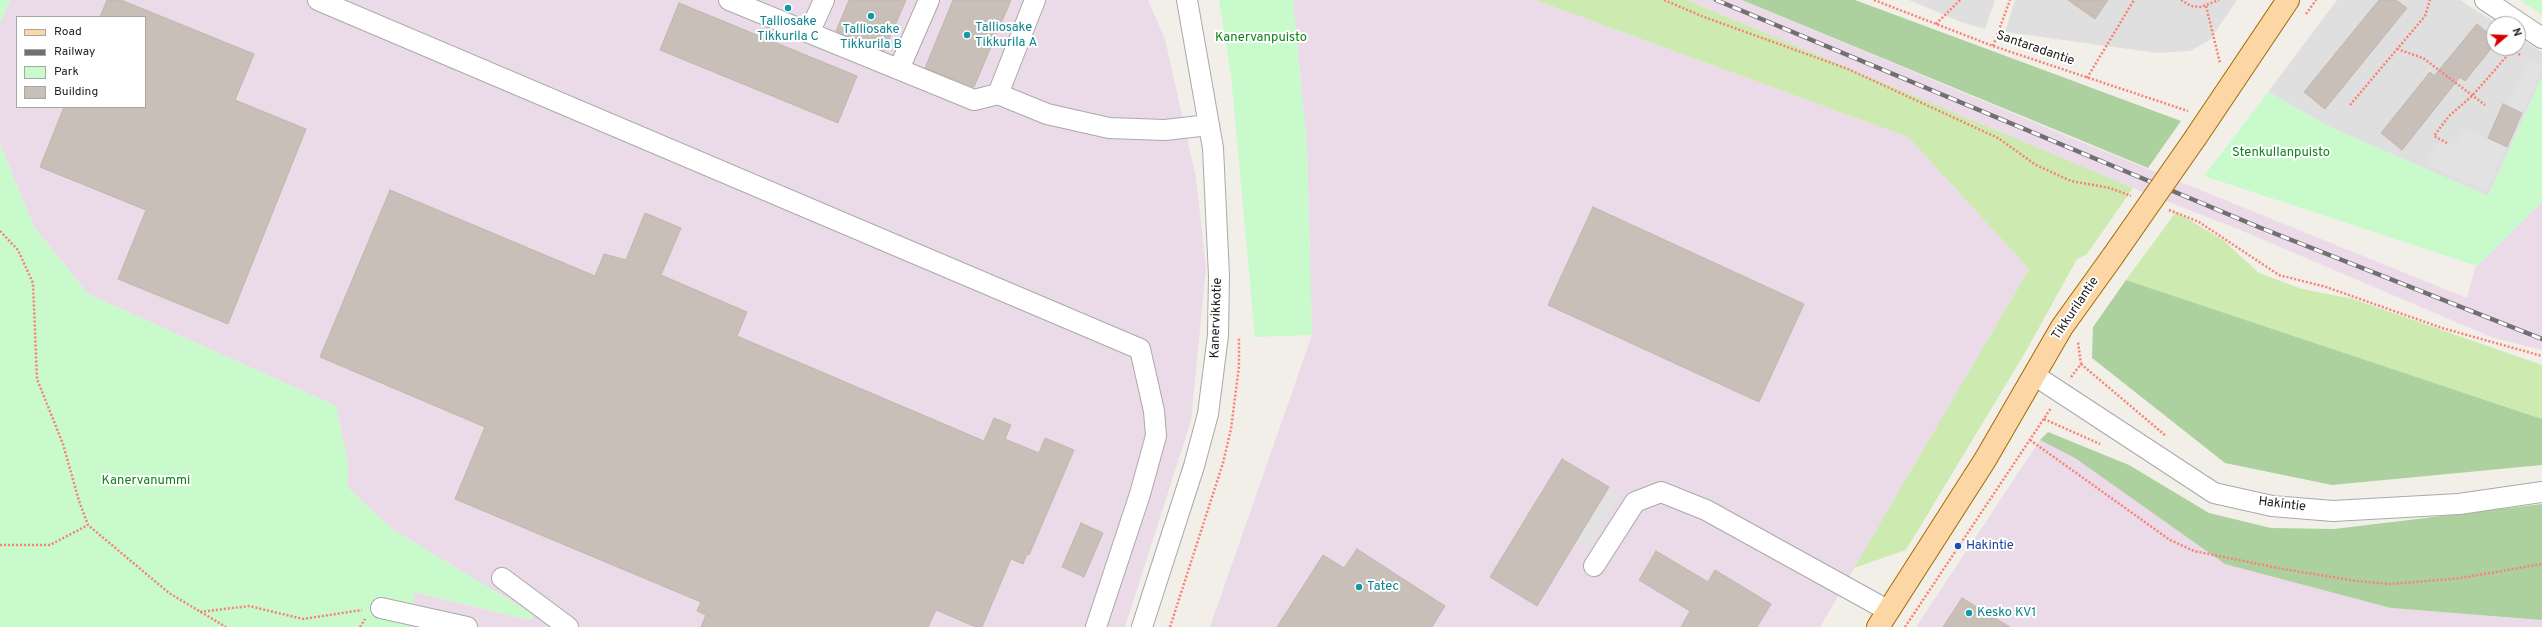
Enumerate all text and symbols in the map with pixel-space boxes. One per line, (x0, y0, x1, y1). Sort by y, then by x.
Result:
marker: Talliosake Tikkurila C (783, 3, 793, 13)
marker: Talliosake Tikkurila B (866, 11, 876, 21)
place label: Talliosake Tikkurila C (757, 14, 819, 45)
legend (16, 16, 146, 108)
north arrow (2486, 16, 2526, 56)
place label: Talliosake Tikkurila A (975, 20, 1037, 51)
place label: Talliosake Tikkurila B (840, 22, 902, 53)
text: Road (54, 24, 82, 40)
text: N (2508, 26, 2524, 38)
street label: Santaradantie (1994, 28, 2076, 70)
marker: Talliosake Tikkurila A (962, 30, 972, 40)
park label: Kanervanpuisto (1215, 30, 1307, 46)
text: Railway (54, 44, 95, 60)
text: Park (54, 64, 79, 80)
text: Building (54, 84, 98, 100)
park label: Stenkullanpuisto (2232, 145, 2330, 161)
street label: Tikkurilantie (2049, 275, 2103, 343)
street label: Kanervikkotie (1208, 277, 1226, 359)
park label: Kanervanummi (102, 473, 190, 489)
street label: Hakintie (2257, 494, 2307, 516)
place label: Hakintie (1966, 538, 2014, 554)
marker: Hakintie (1953, 541, 1963, 551)
place label: Tatec (1367, 579, 1399, 595)
marker: Tatec (1354, 582, 1364, 592)
place label: Kesko KV1 (1977, 605, 2036, 621)
marker: Kesko KV1 (1964, 608, 1974, 618)

